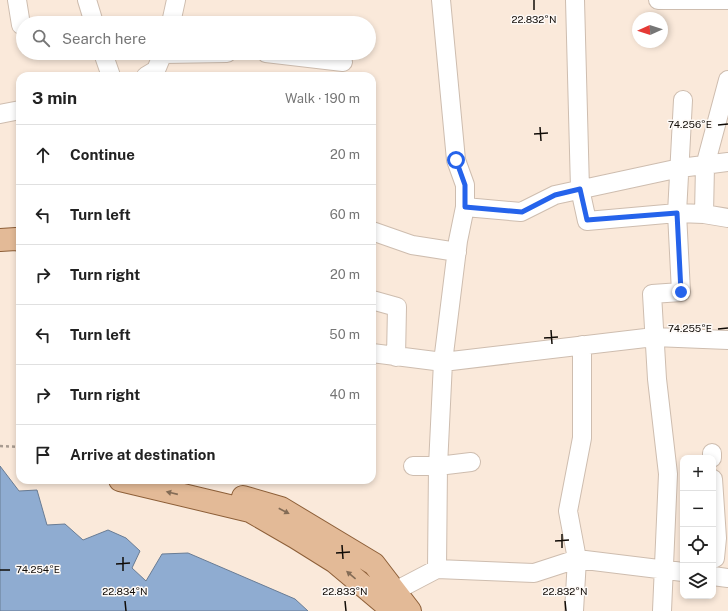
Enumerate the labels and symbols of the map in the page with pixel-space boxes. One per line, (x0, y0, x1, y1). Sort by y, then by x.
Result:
north arrow (632, 12, 668, 48)
text: 22.832°N (511, 13, 557, 25)
text: 74.256°E (668, 118, 712, 130)
route start (447, 151, 465, 169)
route end (672, 283, 690, 301)
text: 74.255°E (668, 322, 712, 334)
one-way arrow (165, 489, 178, 495)
one-way arrow (278, 507, 290, 514)
text: 74.254°E (16, 563, 60, 575)
one-way arrow (345, 571, 356, 580)
text: 22.834°N (102, 585, 148, 597)
text: 22.833°N (322, 585, 368, 597)
text: 22.832°N (542, 585, 588, 597)

